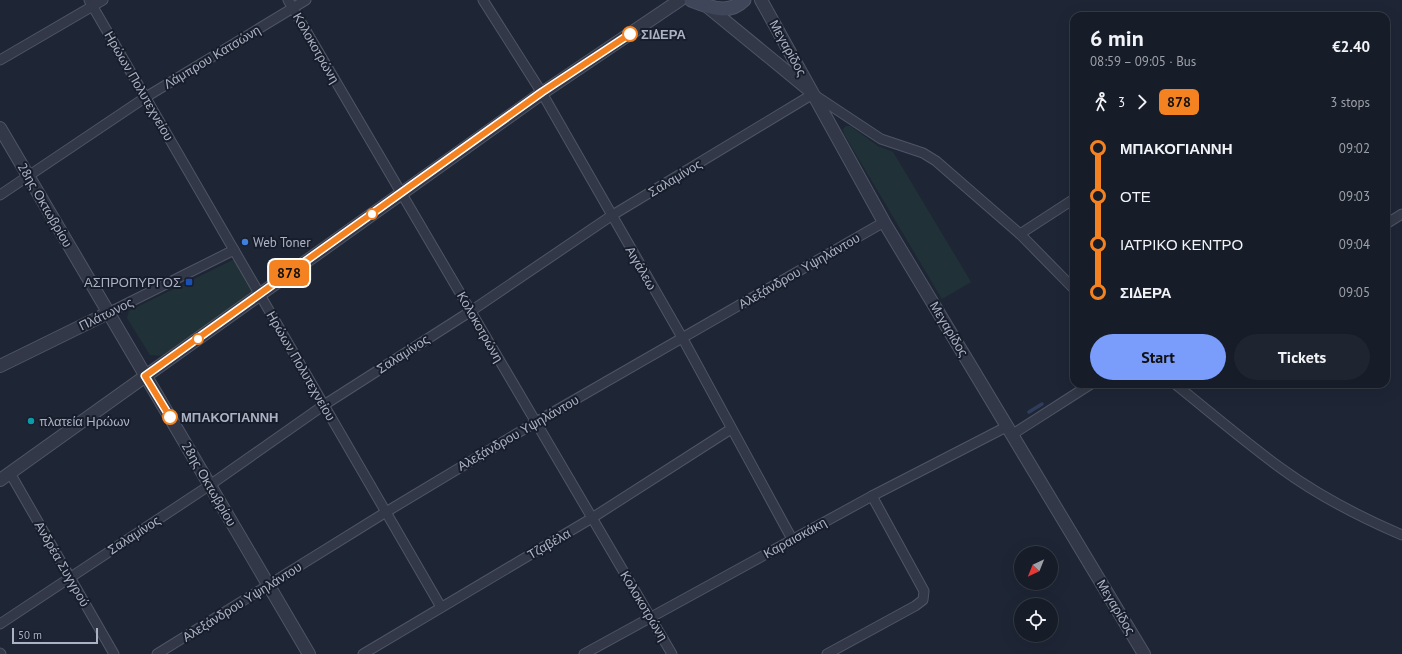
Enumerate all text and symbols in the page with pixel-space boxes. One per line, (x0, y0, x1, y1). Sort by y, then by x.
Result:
street label: Κολοκοτρώνη (289, 10, 343, 86)
street label: Μεγαρίδος (766, 17, 810, 79)
street label: Λάμπρου Κατσώνη (160, 21, 264, 93)
text: 6 min (1090, 24, 1144, 52)
marker: ΣΙΔΕΡΑ (622, 26, 638, 42)
place label: ΣΙΔΕΡΑ (641, 26, 686, 43)
street label: Ηρώων Πολυτεχνείου (101, 28, 177, 144)
text: €2.40 (1332, 37, 1370, 56)
text: 08:59 – 09:05 · Bus (1090, 53, 1196, 70)
icon: walk (1090, 91, 1112, 113)
icon: forward (1131, 91, 1153, 113)
text: 878 (1167, 93, 1191, 111)
text: 3 (1118, 94, 1125, 111)
text: 3 stops (1330, 94, 1370, 111)
text: ΜΠΑΚΟΓΙΑΝΝΗ (1120, 139, 1233, 158)
text: 09:02 (1339, 140, 1370, 157)
street label: Σαλαμίνος (645, 155, 705, 201)
street label: 28ης Οκτωβρίου (14, 160, 76, 250)
text: ΟΤΕ (1120, 187, 1151, 206)
text: 09:03 (1339, 188, 1370, 205)
unlabelled marker (366, 208, 378, 220)
street label: Αλεξάνδρου Υψηλάντου (735, 229, 863, 313)
place label: Web Toner (253, 234, 311, 251)
text: ΙΑΤΡΙΚΟ ΚΕΝΤΡΟ (1120, 235, 1243, 254)
text: 09:04 (1339, 236, 1370, 253)
marker: Web Toner (240, 237, 250, 247)
street label: Αιγάλεω (622, 243, 660, 293)
line badge: 878 (266, 260, 312, 286)
text: 878 (277, 264, 301, 282)
place label: ΑΣΠΡΟΠΥΡΓΟΣ (84, 274, 181, 291)
marker: ΑΣΠΡΟΠΥΡΓΟΣ (184, 277, 194, 287)
text: ΣΙΔΕΡΑ (1120, 283, 1172, 302)
text: 09:05 (1339, 284, 1370, 301)
street label: Κολοκοτρώνη (453, 289, 507, 365)
street label: Πλάτωνος (76, 294, 136, 334)
street label: Μεγαρίδος (926, 298, 972, 360)
street label: Ηρώων Πολυτεχνείου (263, 308, 339, 424)
street label: Σαλαμίνος (373, 331, 433, 377)
unlabelled marker (192, 333, 204, 345)
button: Start (1090, 334, 1226, 380)
button: Tickets (1234, 334, 1370, 380)
street label: Αλεξάνδρου Υψηλάντου (454, 391, 582, 475)
marker: ΜΠΑΚΟΓΙΑΝΝΗ (162, 409, 178, 425)
place label: ΜΠΑΚΟΓΙΑΝΝΗ (181, 409, 279, 426)
place label: πλατεία Ηρώων (39, 413, 130, 430)
marker: πλατεία Ηρώων (26, 416, 36, 426)
street label: 28ης Οκτωβρίου (178, 439, 240, 529)
street label: Σαλαμίνος (104, 512, 164, 558)
street label: Καραισκάκη (761, 514, 829, 562)
street label: Ανδρέα Συγγρού (31, 518, 93, 610)
street label: Τζαβέλα (524, 525, 574, 563)
north arrow (1014, 546, 1058, 590)
map controls (1014, 546, 1058, 642)
street label: Αλεξάνδρου Υψηλάντου (179, 558, 305, 646)
street label: Κολοκοτρώνη (616, 568, 672, 644)
street label: Μεγαρίδος (1093, 576, 1139, 638)
button: locate (1014, 598, 1058, 642)
scale bar (12, 626, 98, 645)
text: 50 m (18, 628, 42, 642)

